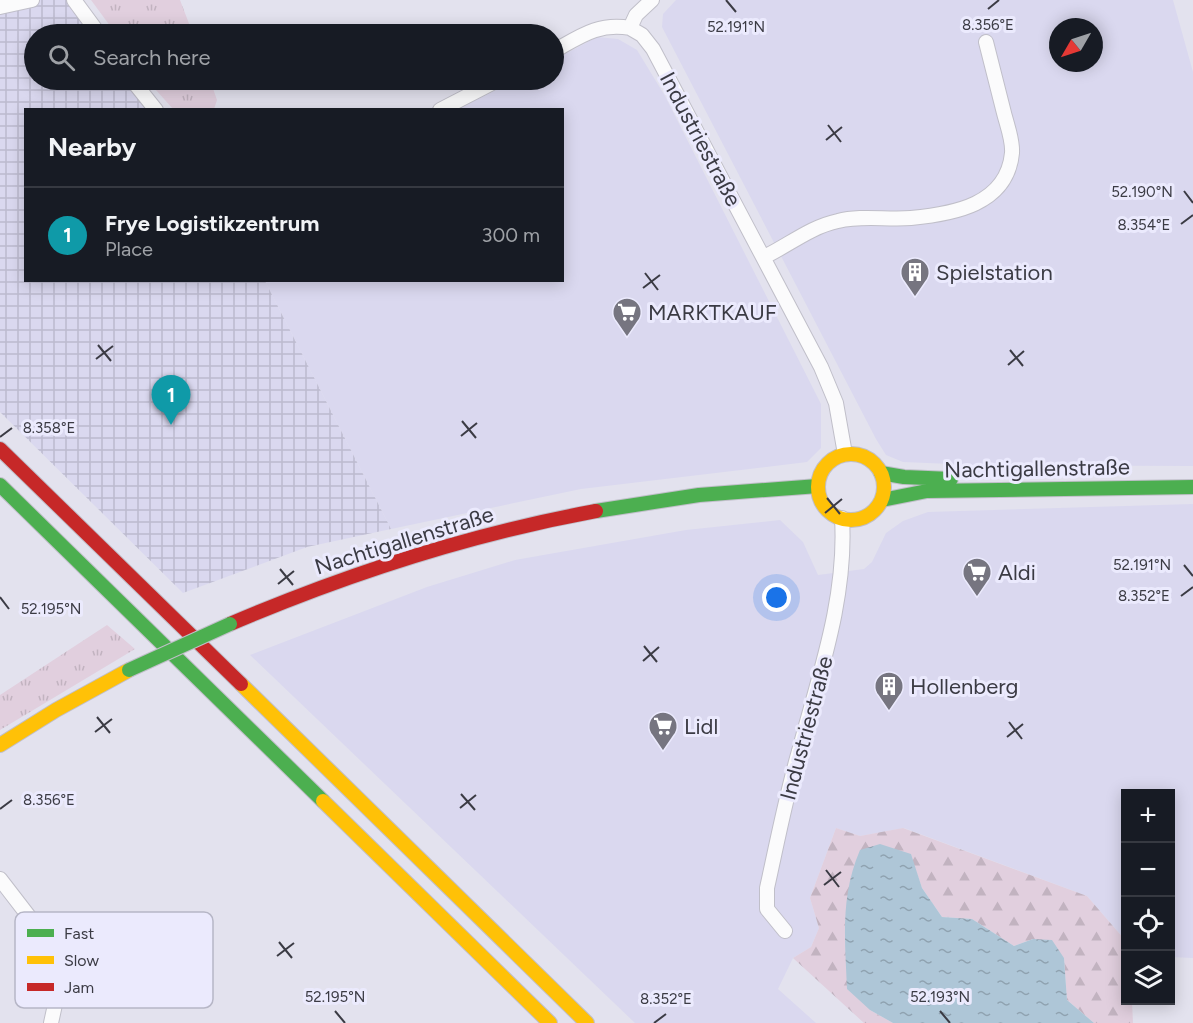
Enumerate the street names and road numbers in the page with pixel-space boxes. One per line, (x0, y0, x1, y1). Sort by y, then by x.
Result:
street label: Industriestraße (654, 67, 747, 211)
street label: Nachtigallenstraße (944, 453, 1130, 484)
street label: Nachtigallenstraße (311, 500, 497, 581)
street label: Industriestraße (774, 653, 839, 803)

